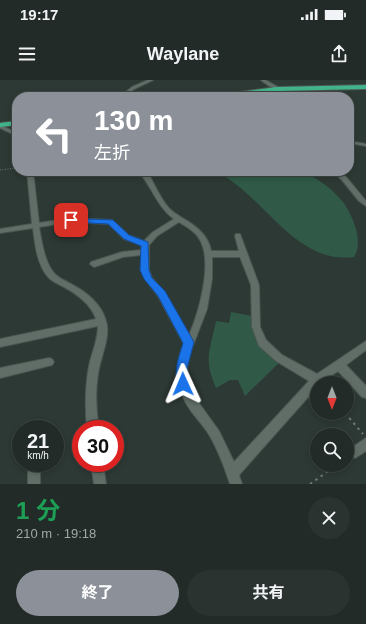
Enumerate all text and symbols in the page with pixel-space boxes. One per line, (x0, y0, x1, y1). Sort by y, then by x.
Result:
text: 19:17 (20, 6, 58, 23)
icon: menu (16, 43, 38, 65)
icon: share (328, 43, 350, 65)
text: Waylane (147, 44, 219, 64)
text: 130 m (94, 105, 173, 136)
icon: left (28, 108, 80, 160)
text: 左折 (94, 143, 130, 163)
pin (54, 203, 88, 237)
icon: arrive (60, 209, 82, 231)
position arrow (162, 363, 204, 405)
north arrow (310, 376, 354, 420)
map controls (310, 376, 354, 472)
speed limit sign: 30 (72, 420, 124, 472)
button: search (310, 428, 354, 472)
text: 21 (27, 430, 49, 452)
text: km/h (27, 450, 49, 461)
text: 1 分 (16, 497, 60, 524)
button: close (308, 497, 350, 539)
text: 210 m · 19:18 (16, 526, 96, 541)
button: 終了 (16, 570, 179, 616)
button: 共有 (187, 570, 350, 616)

